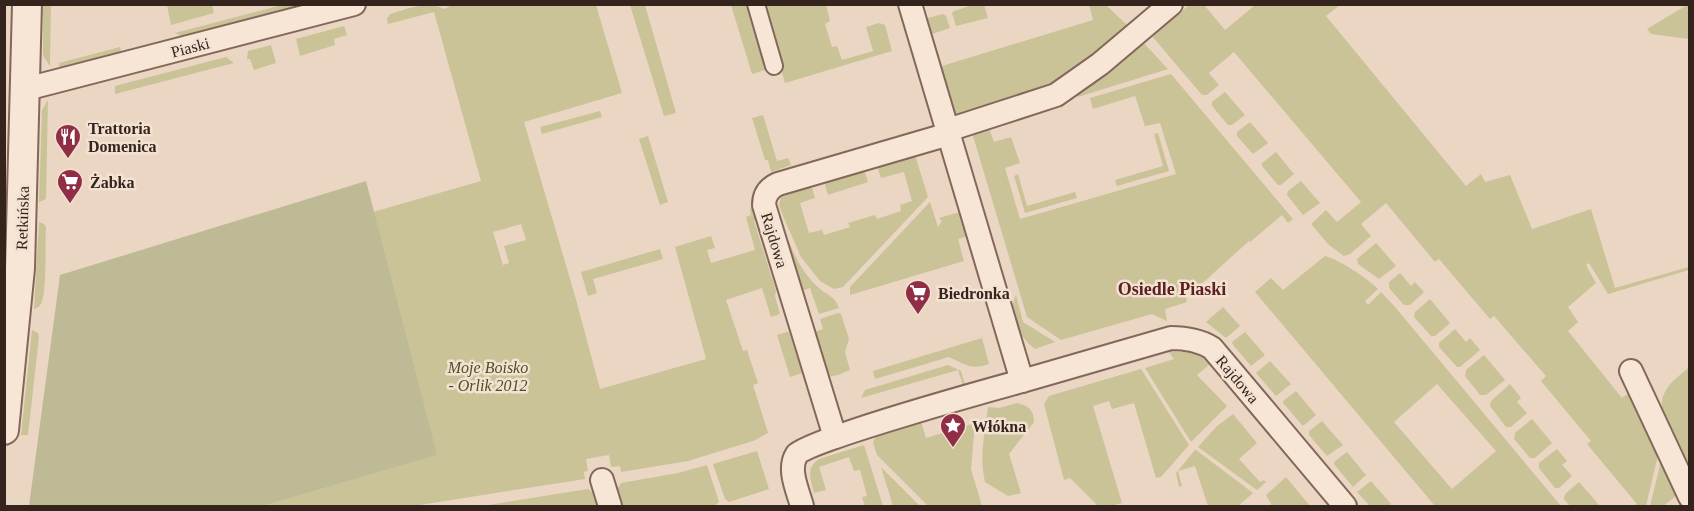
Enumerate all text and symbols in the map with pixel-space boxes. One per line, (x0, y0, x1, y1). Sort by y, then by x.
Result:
street label: Piaski (169, 34, 212, 61)
place label: Trattoria Domenica (88, 120, 156, 155)
restaurant icon: Trattoria Domenica (53, 122, 83, 160)
supermarket icon: Żabka (55, 167, 85, 205)
place label: Żabka (90, 173, 134, 191)
street label: Retkińska (13, 186, 32, 250)
street label: Rajdowa (757, 210, 791, 270)
supermarket icon: Biedronka (903, 278, 933, 316)
district label: Osiedle Piaski (1118, 279, 1226, 299)
place label: Biedronka (938, 285, 1010, 302)
street label: Rajdowa (1212, 352, 1262, 407)
park label: Moje Boisko - Orlik 2012 (447, 359, 528, 394)
place icon: Włókna (938, 411, 968, 449)
place label: Włókna (972, 418, 1026, 435)

